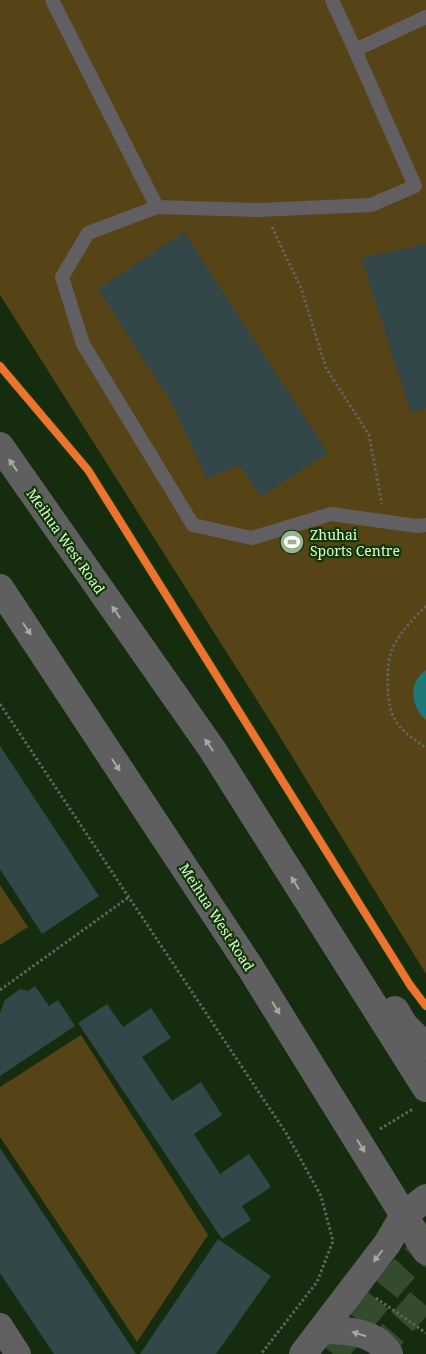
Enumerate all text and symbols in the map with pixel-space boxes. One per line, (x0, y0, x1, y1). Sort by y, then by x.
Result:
one-way arrow (8, 458, 18, 471)
street label: Meihua West Road (23, 485, 110, 598)
place label: Zhuhai Sports Centre (310, 525, 400, 560)
sports icon: Zhuhai Sports Centre (279, 529, 305, 555)
one-way arrow (111, 605, 121, 619)
one-way arrow (22, 622, 32, 635)
one-way arrow (204, 738, 214, 752)
one-way arrow (111, 758, 121, 771)
street label: Meihua West Road (175, 860, 259, 975)
one-way arrow (291, 876, 300, 890)
one-way arrow (271, 1002, 280, 1015)
one-way arrow (357, 1140, 366, 1153)
one-way arrow (373, 1249, 383, 1263)
one-way arrow (351, 1330, 366, 1337)

